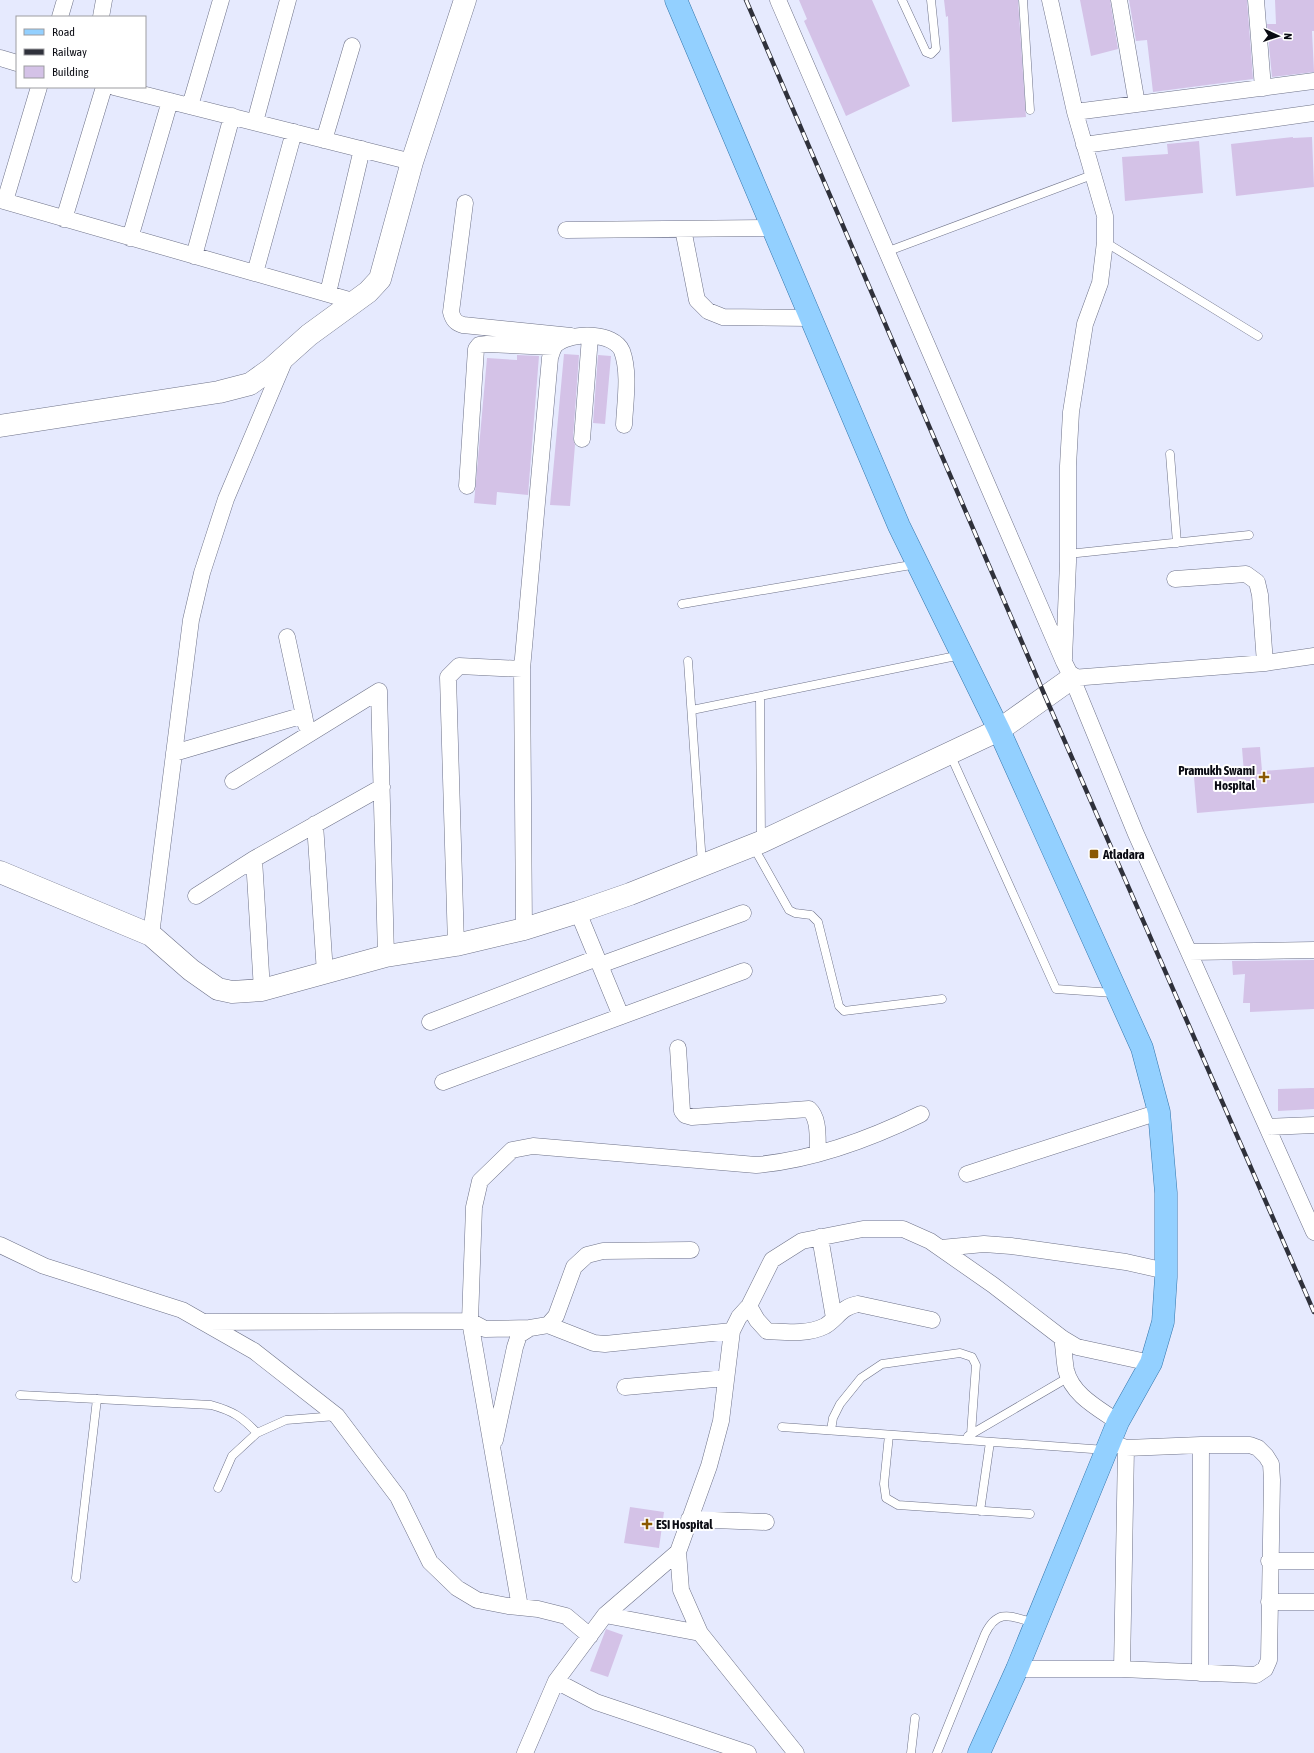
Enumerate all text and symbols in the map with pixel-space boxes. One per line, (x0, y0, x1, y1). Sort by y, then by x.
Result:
legend (16, 16, 146, 88)
north arrow (1258, 16, 1298, 56)
text: Road (52, 25, 75, 39)
text: N (1282, 33, 1294, 40)
text: Railway (52, 45, 87, 59)
text: Building (52, 65, 90, 79)
place label: Pramukh Swami Hospital (1178, 763, 1256, 793)
marker: Pramukh Swami Hospital (1258, 771, 1270, 783)
place label: Atladara (1102, 847, 1144, 862)
marker: Atladara (1088, 848, 1100, 860)
place label: ESI Hospital (656, 1517, 713, 1532)
marker: ESI Hospital (641, 1518, 653, 1530)

